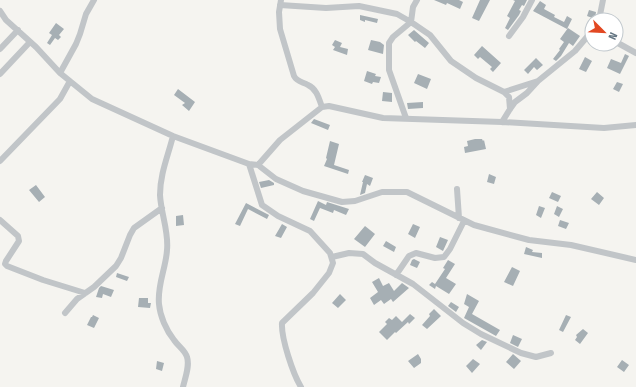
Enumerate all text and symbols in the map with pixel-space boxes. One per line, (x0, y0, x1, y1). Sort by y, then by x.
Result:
north arrow (584, 12, 624, 52)
text: N (605, 30, 620, 42)

